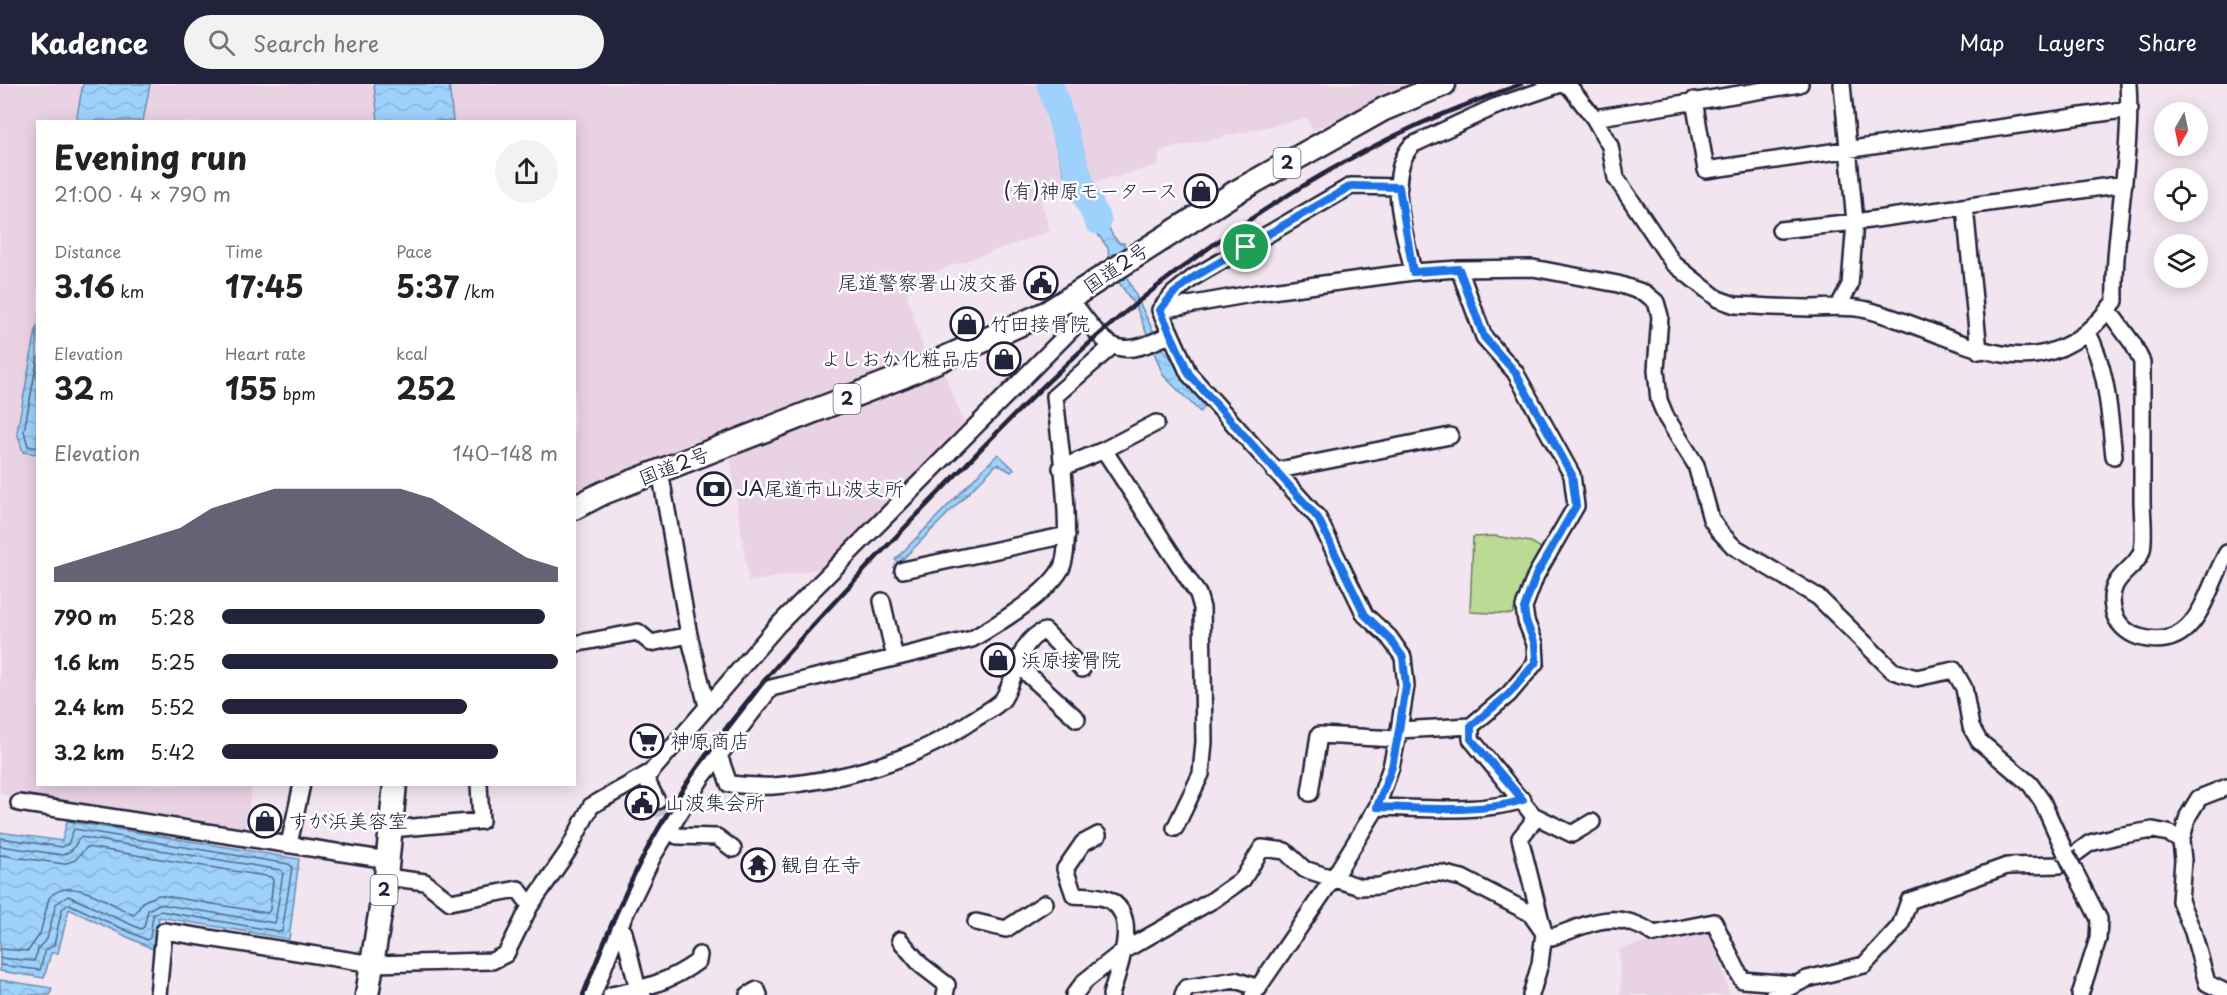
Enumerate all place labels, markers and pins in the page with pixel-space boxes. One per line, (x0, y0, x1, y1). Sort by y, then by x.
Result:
shop icon: (有)神原モータース (1183, 173, 1219, 209)
place label: (有)神原モータース (1004, 175, 1178, 205)
pin (1220, 221, 1271, 272)
public building icon: 尾道警察署山波交番 (1023, 265, 1059, 301)
place label: 尾道警察署山波交番 (838, 267, 1018, 297)
shop icon: 竹田接骨院 (949, 306, 985, 342)
place label: 竹田接骨院 (990, 308, 1090, 338)
shop icon: よしおか化粧品店 (986, 341, 1022, 377)
place label: よしおか化粧品店 (821, 343, 981, 373)
bank icon: JA尾道市山波支所 (696, 471, 732, 507)
place label: JA尾道市山波支所 (737, 473, 904, 503)
shop icon: 浜原接骨院 (980, 642, 1016, 678)
place label: 浜原接骨院 (1021, 644, 1121, 674)
supermarket icon: 神原商店 (629, 723, 665, 759)
place label: 神原商店 (670, 725, 750, 755)
public building icon: 山波集会所 (624, 785, 660, 821)
place label: 山波集会所 (665, 787, 765, 817)
shop icon: すが浜美容室 (247, 803, 283, 839)
place label: すが浜美容室 (288, 805, 408, 835)
temple icon: 観自在寺 (740, 847, 776, 883)
place label: 観自在寺 (781, 849, 861, 879)

